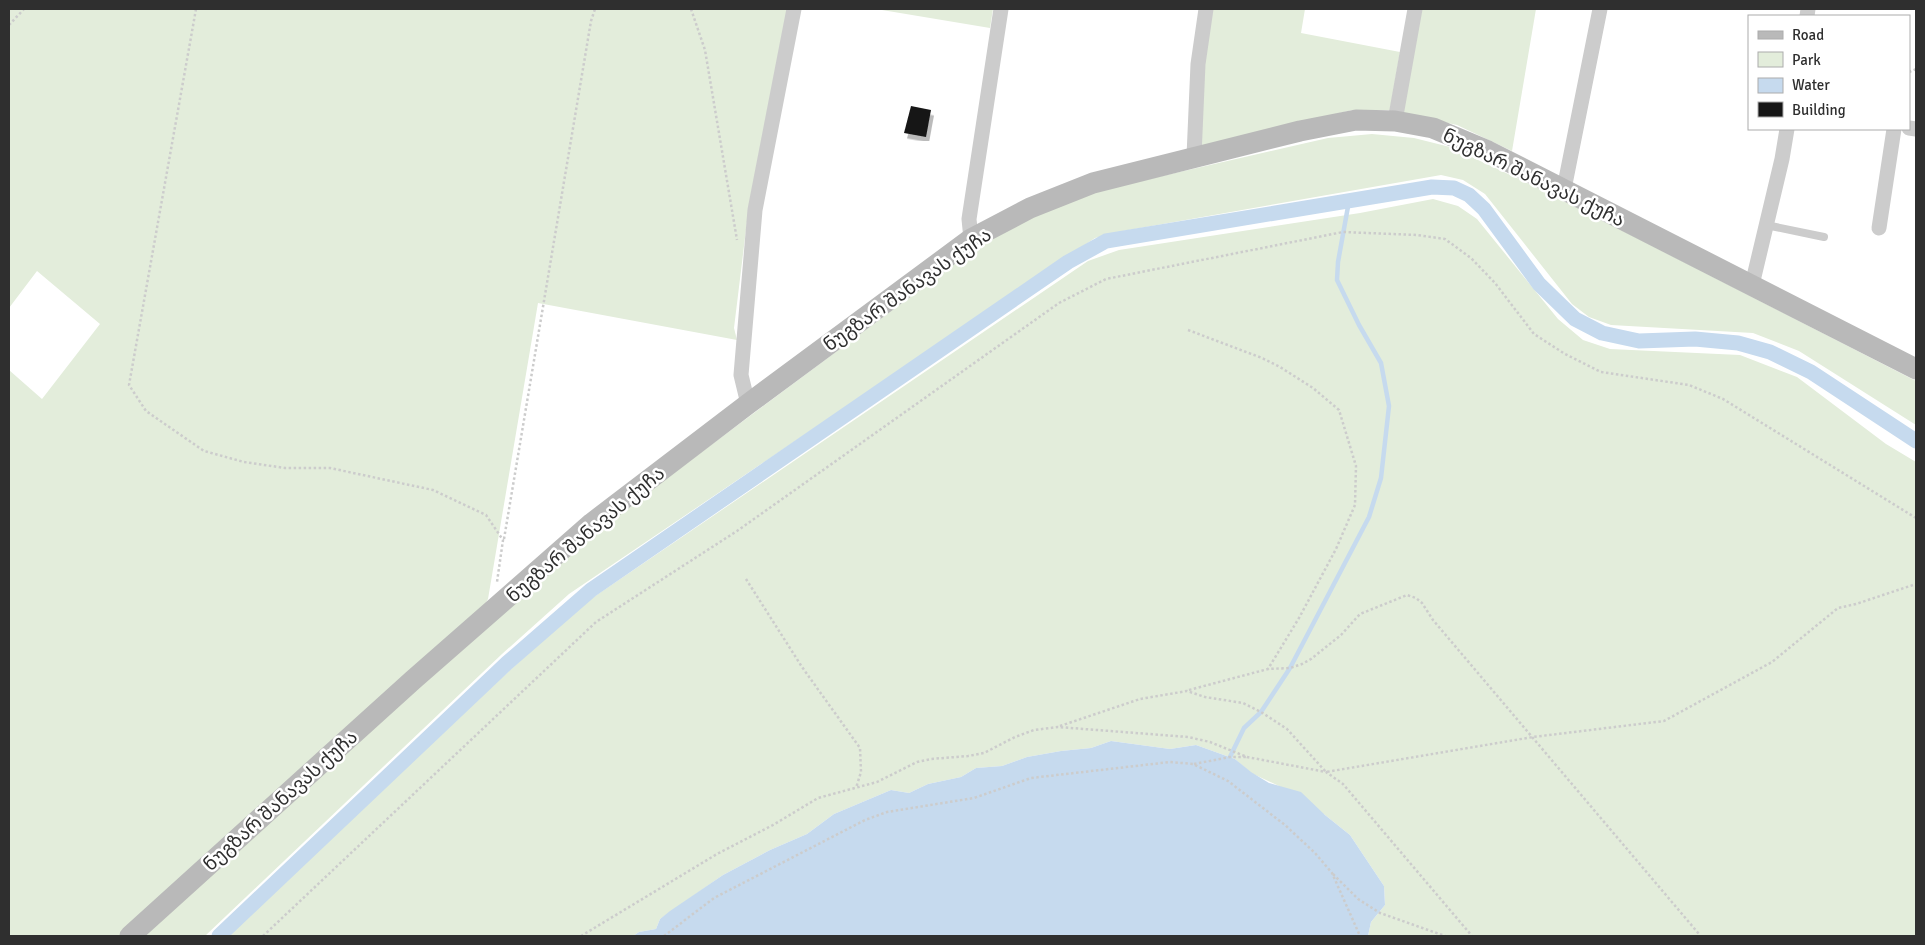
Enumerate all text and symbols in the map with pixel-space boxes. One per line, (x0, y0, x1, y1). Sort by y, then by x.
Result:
legend (1748, 15, 1910, 130)
text: Road (1792, 26, 1824, 44)
text: Park (1792, 51, 1821, 69)
text: Water (1792, 76, 1830, 94)
text: Building (1792, 101, 1846, 119)
street label: ნუგზარ შანავას ქუჩა (1439, 123, 1628, 232)
street label: ნუგზარ შანავას ქუჩა (819, 223, 996, 357)
street label: ნუგზარ შანავას ქუჩა (502, 461, 670, 608)
street label: ნუგზარ შანავას ქუჩა (199, 725, 363, 876)

